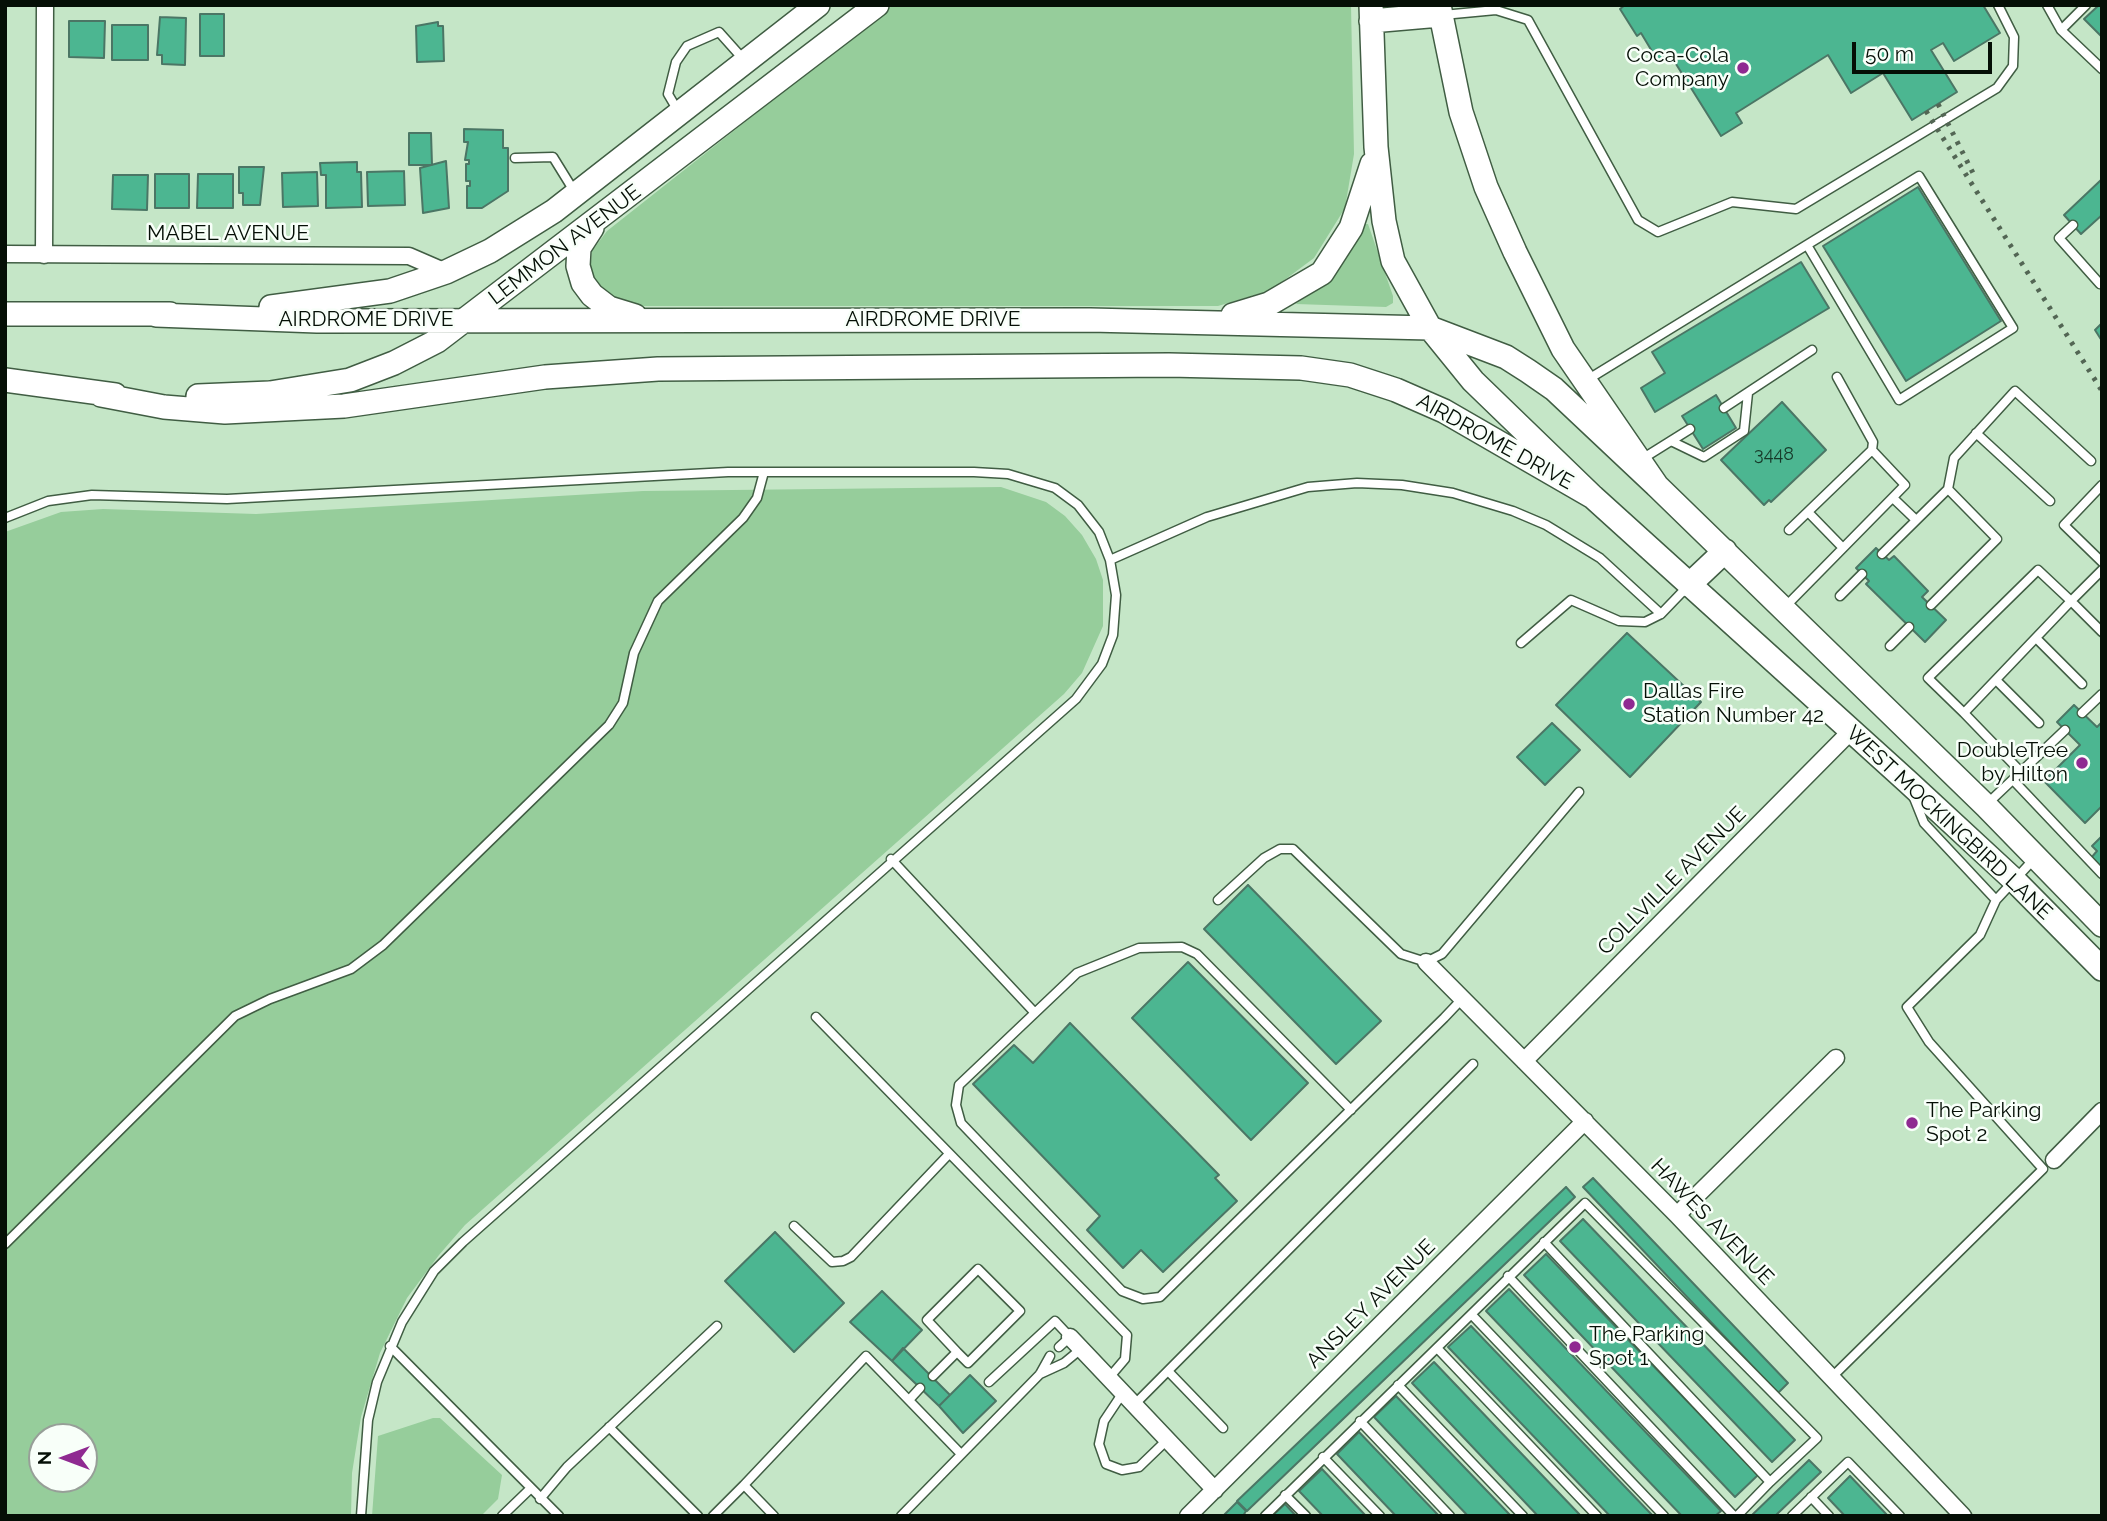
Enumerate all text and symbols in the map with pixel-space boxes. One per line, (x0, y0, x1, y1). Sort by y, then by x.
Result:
scale bar (1855, 28, 1995, 72)
text: 50 m (1865, 41, 1914, 66)
place label: Coca-Cola Company (1626, 43, 1729, 93)
marker: Coca-Cola Company (1735, 60, 1751, 76)
street label: LEMMON AVENUE (484, 180, 646, 310)
street label: MABEL AVENUE (147, 221, 309, 247)
street label: AIRDROME DRIVE (278, 307, 454, 333)
street label: AIRDROME DRIVE (845, 307, 1021, 333)
street label: AIRDROME DRIVE (1412, 389, 1578, 495)
house number: 3448 (1754, 444, 1794, 466)
place label: Dallas Fire Station Number 42 (1643, 679, 1824, 729)
marker: Dallas Fire Station Number 42 (1621, 696, 1637, 712)
street label: WEST MOCKINGBIRD LANE (1841, 721, 2057, 925)
place label: DoubleTree by Hilton (1957, 738, 2068, 788)
marker: DoubleTree by Hilton (2074, 755, 2090, 771)
street label: COLLVILLE AVENUE (1593, 802, 1751, 960)
place label: The Parking Spot 2 (1926, 1098, 2041, 1148)
marker: The Parking Spot 2 (1904, 1115, 1920, 1131)
street label: HAWES AVENUE (1645, 1154, 1779, 1290)
street label: ANSLEY AVENUE (1301, 1234, 1441, 1374)
place label: The Parking Spot 1 (1589, 1322, 1704, 1372)
marker: The Parking Spot 1 (1567, 1339, 1583, 1355)
north arrow (28, 1423, 98, 1493)
text: N (33, 1451, 55, 1465)

